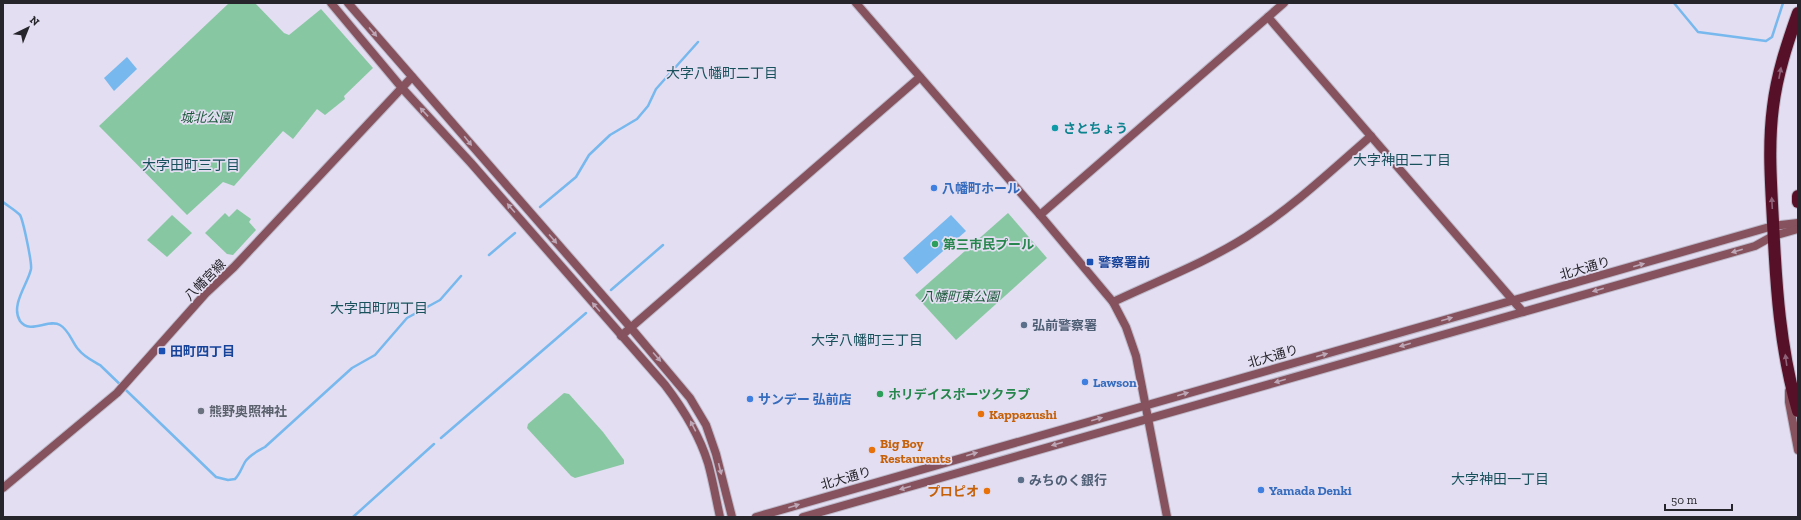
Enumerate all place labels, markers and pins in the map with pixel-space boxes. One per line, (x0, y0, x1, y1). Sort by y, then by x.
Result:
place label: さとちょう (1063, 121, 1128, 136)
marker: さとちょう (1050, 123, 1060, 133)
place label: 八幡町ホール (942, 181, 1020, 196)
marker: 八幡町ホール (929, 183, 939, 193)
place label: 第三市民プール (943, 237, 1034, 252)
marker: 第三市民プール (930, 239, 940, 249)
place label: 警察署前 (1098, 255, 1150, 270)
marker: 警察署前 (1085, 257, 1095, 267)
place label: 弘前警察署 (1032, 318, 1097, 333)
marker: 弘前警察署 (1019, 320, 1029, 330)
place label: 田町四丁目 (170, 344, 235, 359)
marker: 田町四丁目 (157, 346, 167, 356)
place label: Lawson (1093, 375, 1137, 390)
marker: Lawson (1080, 377, 1090, 387)
place label: ホリデイスポーツクラブ (888, 387, 1030, 402)
marker: ホリデイスポーツクラブ (875, 389, 885, 399)
place label: サンデー 弘前店 (758, 392, 851, 407)
marker: サンデー 弘前店 (745, 394, 755, 404)
place label: 熊野奥照神社 (209, 404, 287, 419)
marker: 熊野奥照神社 (196, 406, 206, 416)
place label: Kappazushi (989, 407, 1057, 422)
marker: Kappazushi (976, 409, 986, 419)
place label: Big Boy Restaurants (880, 436, 951, 466)
marker: Big Boy Restaurants (867, 445, 877, 455)
place label: みちのく銀行 (1029, 473, 1107, 488)
marker: みちのく銀行 (1016, 475, 1026, 485)
place label: Yamada Denki (1269, 483, 1352, 498)
place label: プロピオ (927, 484, 979, 499)
marker: Yamada Denki (1256, 485, 1266, 495)
marker: プロピオ (982, 486, 992, 496)

